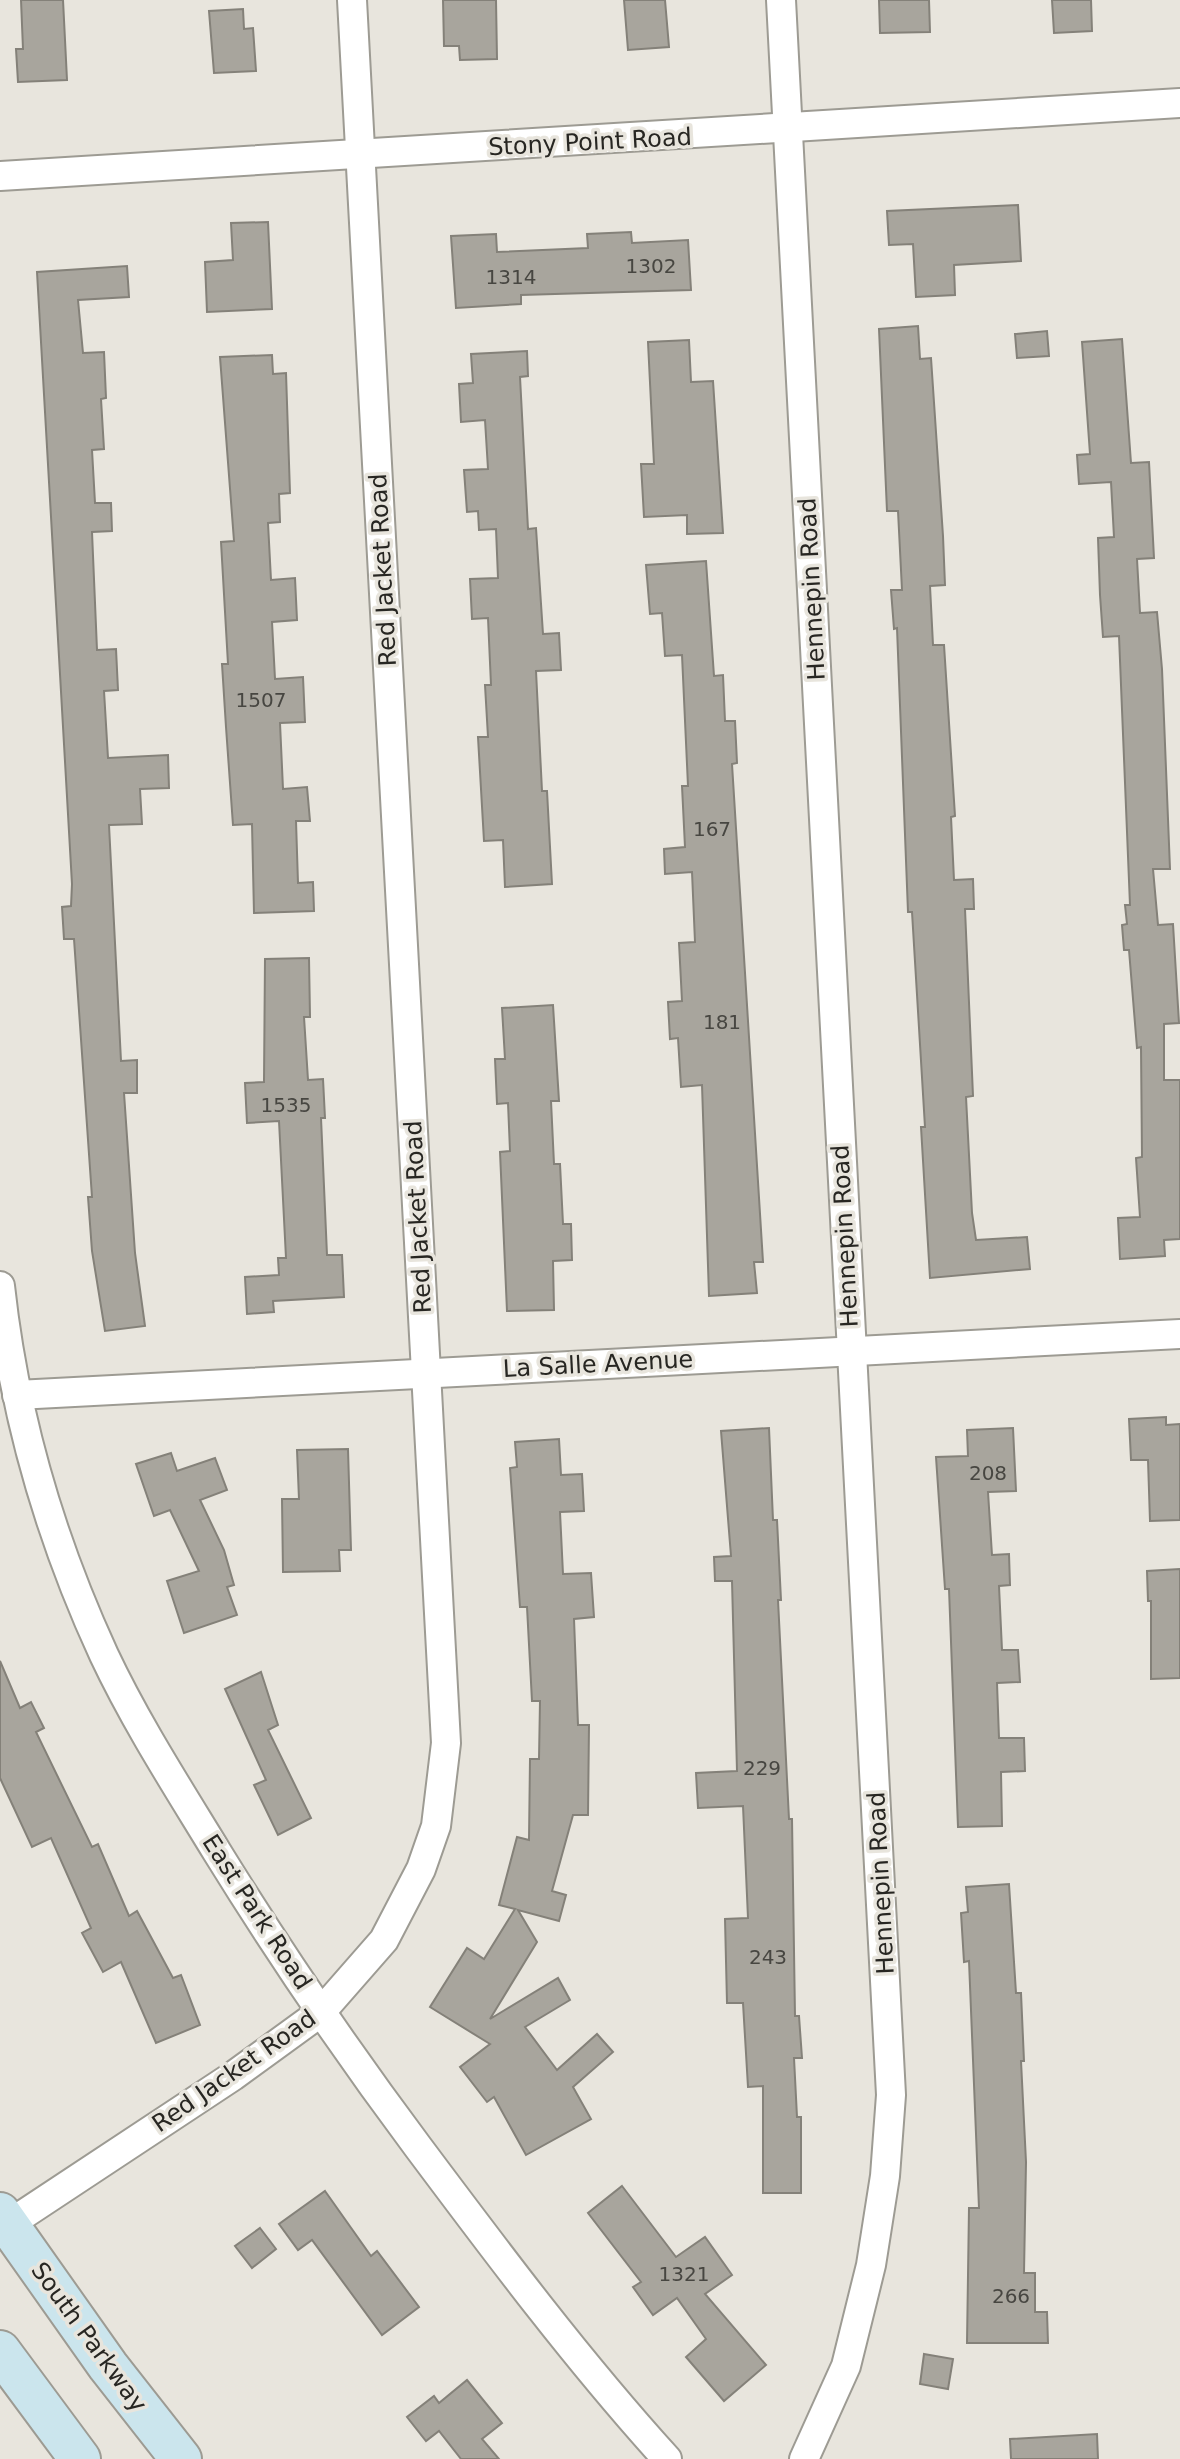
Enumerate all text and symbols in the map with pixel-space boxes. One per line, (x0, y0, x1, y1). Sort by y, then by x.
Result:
street label: Stony Point Road (488, 123, 692, 161)
house number: 1302 (626, 254, 676, 278)
house number: 1314 (486, 265, 536, 289)
street label: Red Jacket Road (364, 473, 402, 667)
street label: Hennepin Road (793, 497, 831, 681)
house number: 1507 (236, 688, 286, 712)
house number: 167 (693, 817, 731, 841)
house number: 181 (703, 1010, 741, 1034)
house number: 1535 (261, 1093, 311, 1117)
street label: Red Jacket Road (399, 1120, 437, 1314)
street label: Hennepin Road (826, 1144, 864, 1328)
street label: La Salle Avenue (502, 1345, 694, 1383)
house number: 208 (969, 1461, 1007, 1485)
house number: 229 (743, 1756, 781, 1780)
street label: Hennepin Road (862, 1791, 900, 1975)
street label: East Park Road (196, 1829, 318, 1995)
house number: 243 (749, 1945, 787, 1969)
street label: Red Jacket Road (147, 2004, 321, 2138)
street label: South Parkway (25, 2257, 153, 2417)
house number: 1321 (659, 2262, 709, 2286)
house number: 266 (992, 2284, 1030, 2308)

